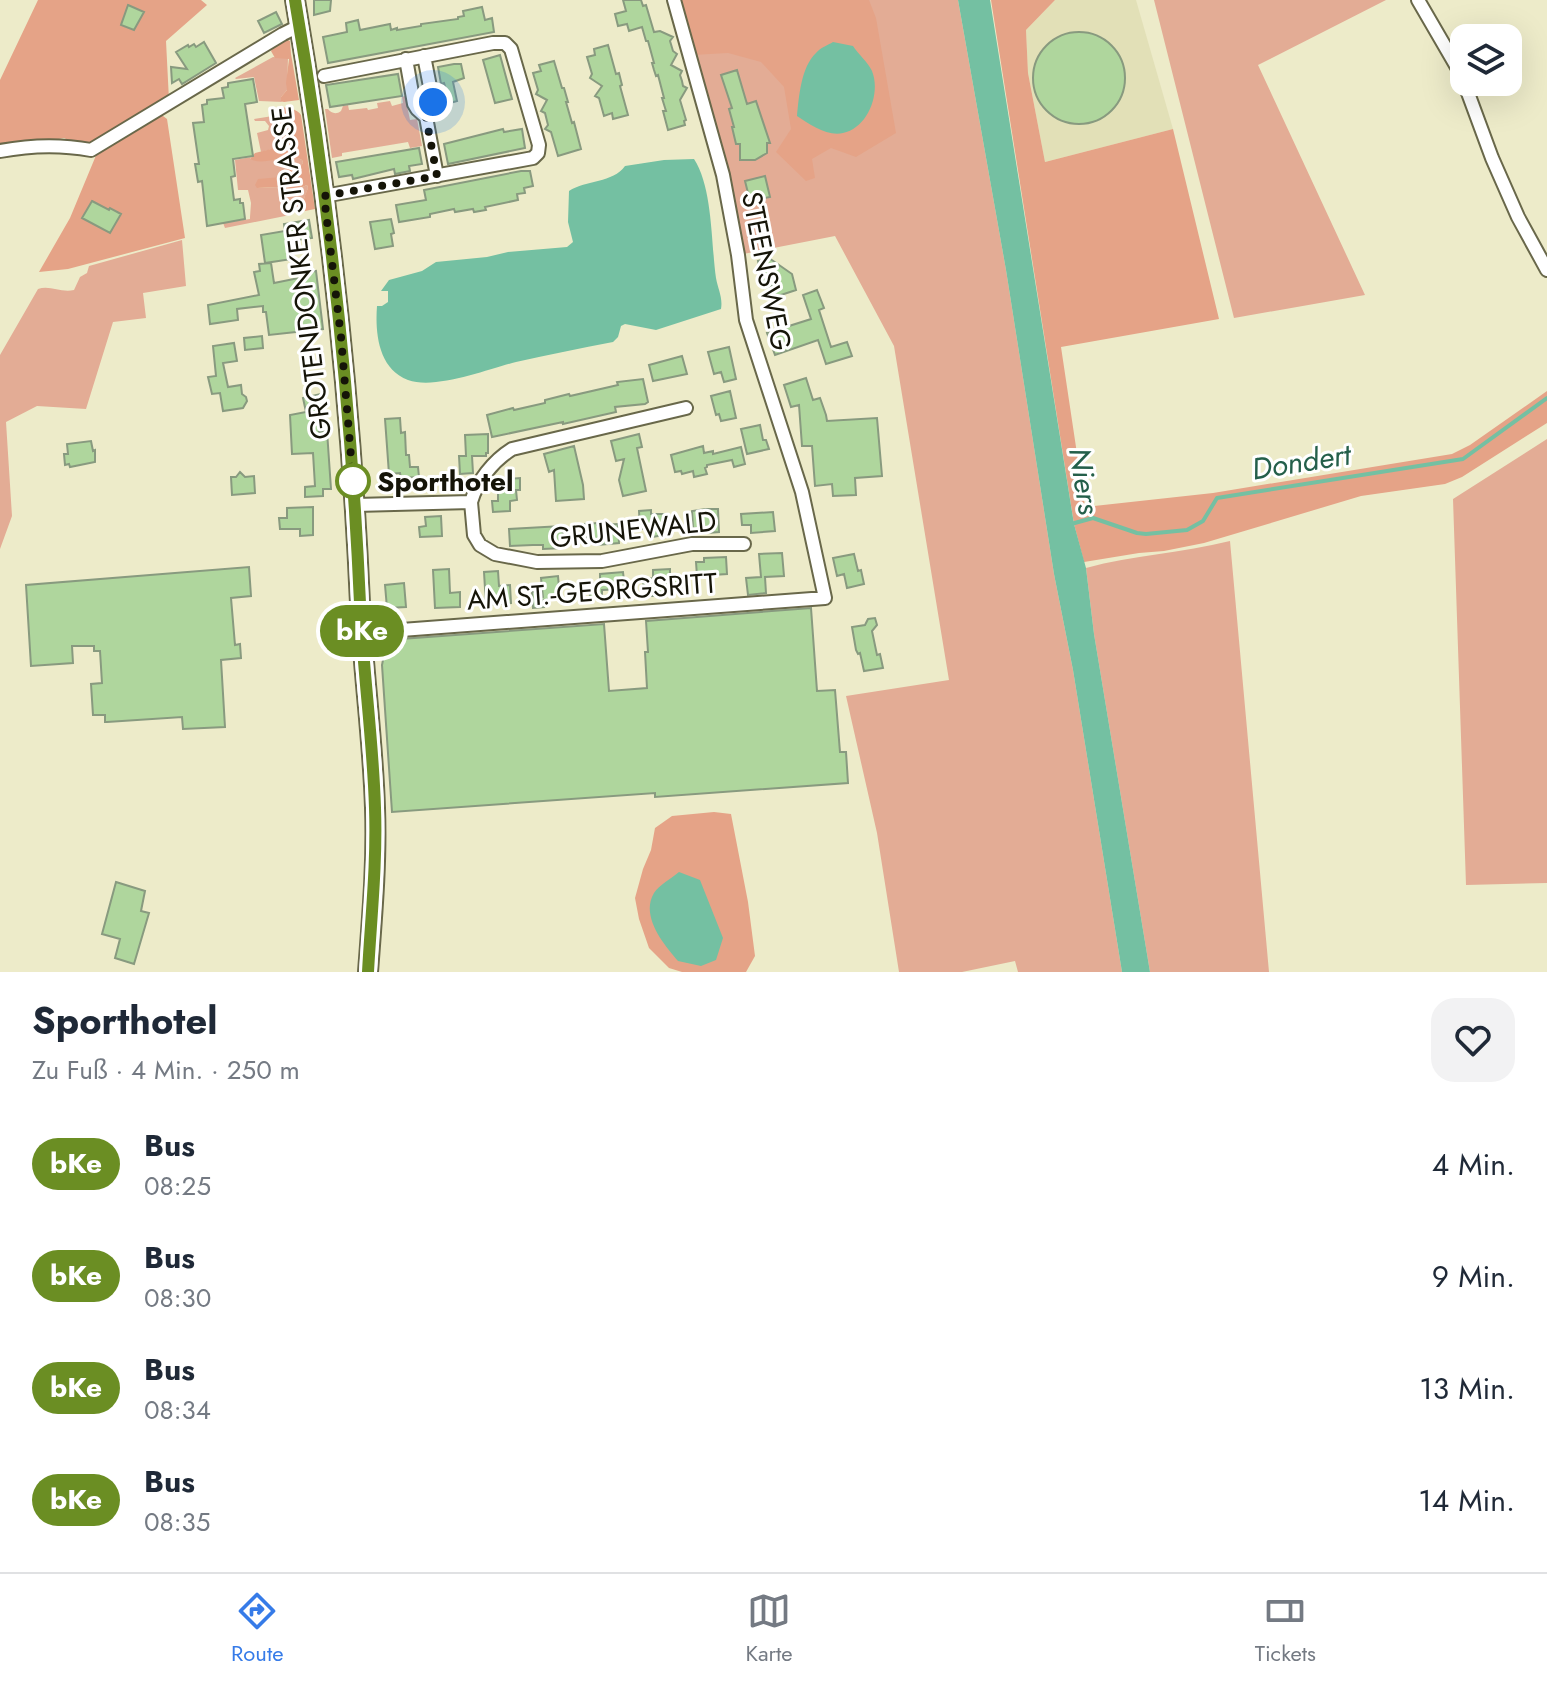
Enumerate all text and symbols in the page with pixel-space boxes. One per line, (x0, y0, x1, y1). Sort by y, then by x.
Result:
map controls (1450, 24, 1522, 96)
button: layers (1450, 24, 1522, 96)
your location (413, 82, 453, 122)
street label: GROTENDONKER STRASSE (261, 104, 342, 442)
street label: STEENSWEG (731, 188, 802, 354)
water label: Dondert (1248, 432, 1355, 491)
water label: Niers (1058, 445, 1111, 518)
place label: Sporthotel (377, 461, 514, 502)
marker: Sporthotel (336, 464, 370, 498)
street label: GRUNEWALD (548, 500, 718, 559)
street label: AM ST.-GEORGSRITT (466, 562, 719, 621)
line badge: bKe (316, 605, 408, 657)
text: bKe (336, 610, 388, 651)
text: Sporthotel (32, 993, 217, 1048)
button: heart (1431, 998, 1515, 1082)
text: Zu Fuß · 4 Min. · 250 m (32, 1051, 300, 1089)
text: Bus (144, 1124, 195, 1167)
text: bKe (50, 1143, 102, 1184)
text: 4 Min. (1432, 1143, 1515, 1186)
text: 08:25 (144, 1167, 211, 1205)
text: Bus (144, 1236, 195, 1279)
text: bKe (50, 1255, 102, 1296)
text: 9 Min. (1432, 1255, 1515, 1298)
text: 08:30 (144, 1279, 211, 1317)
text: Bus (144, 1348, 195, 1391)
text: bKe (50, 1367, 102, 1408)
text: 13 Min. (1419, 1367, 1515, 1410)
text: 08:34 (144, 1391, 211, 1429)
text: Bus (144, 1460, 195, 1503)
text: bKe (50, 1479, 102, 1520)
text: 14 Min. (1418, 1479, 1515, 1522)
text: 08:35 (144, 1503, 210, 1541)
tab: Route (231, 1589, 284, 1669)
tab: Karte (746, 1589, 793, 1669)
tab: Tickets (1255, 1589, 1316, 1669)

